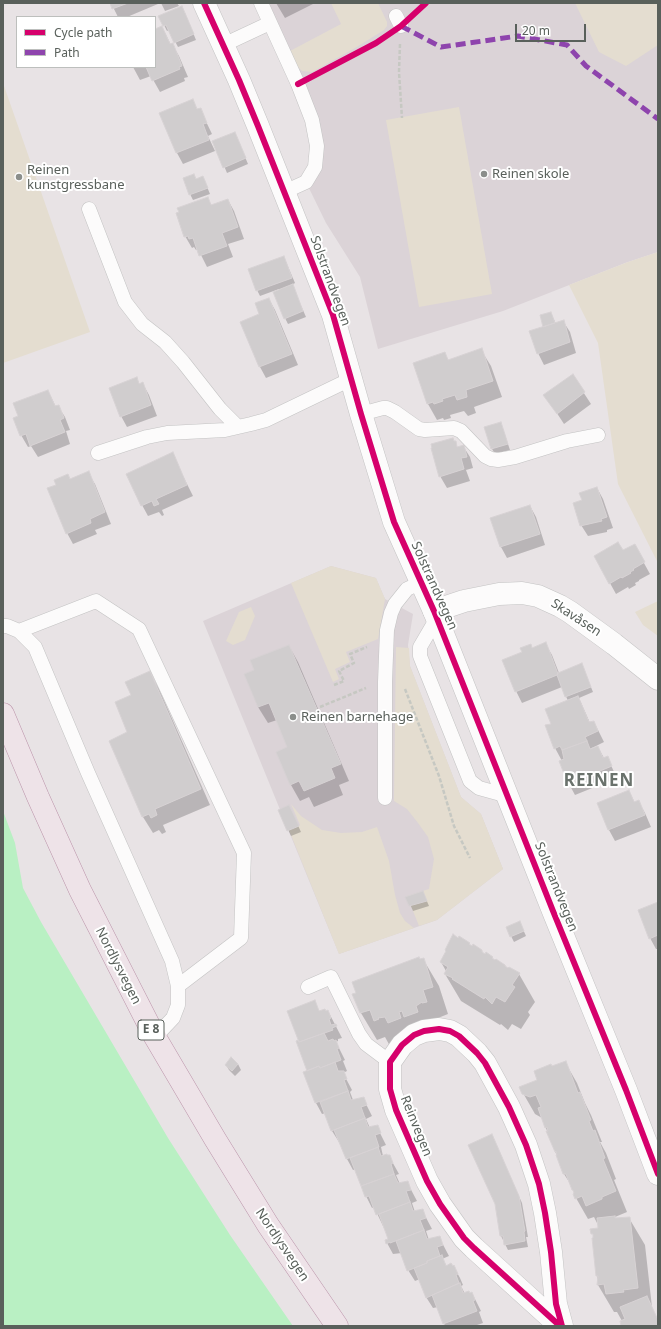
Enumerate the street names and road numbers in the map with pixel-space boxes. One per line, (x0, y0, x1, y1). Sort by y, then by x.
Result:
street label: Solstrandvegen (306, 234, 354, 328)
street label: Solstrandvegen (408, 539, 460, 633)
street label: Skavåsen (548, 596, 604, 640)
street label: Solstrandvegen (531, 840, 581, 934)
street label: Nordlysvegen (92, 925, 144, 1007)
road number: E 8 (138, 1020, 164, 1040)
street label: Reinvegen (397, 1093, 435, 1159)
street label: Nordlysvegen (252, 1206, 312, 1284)

